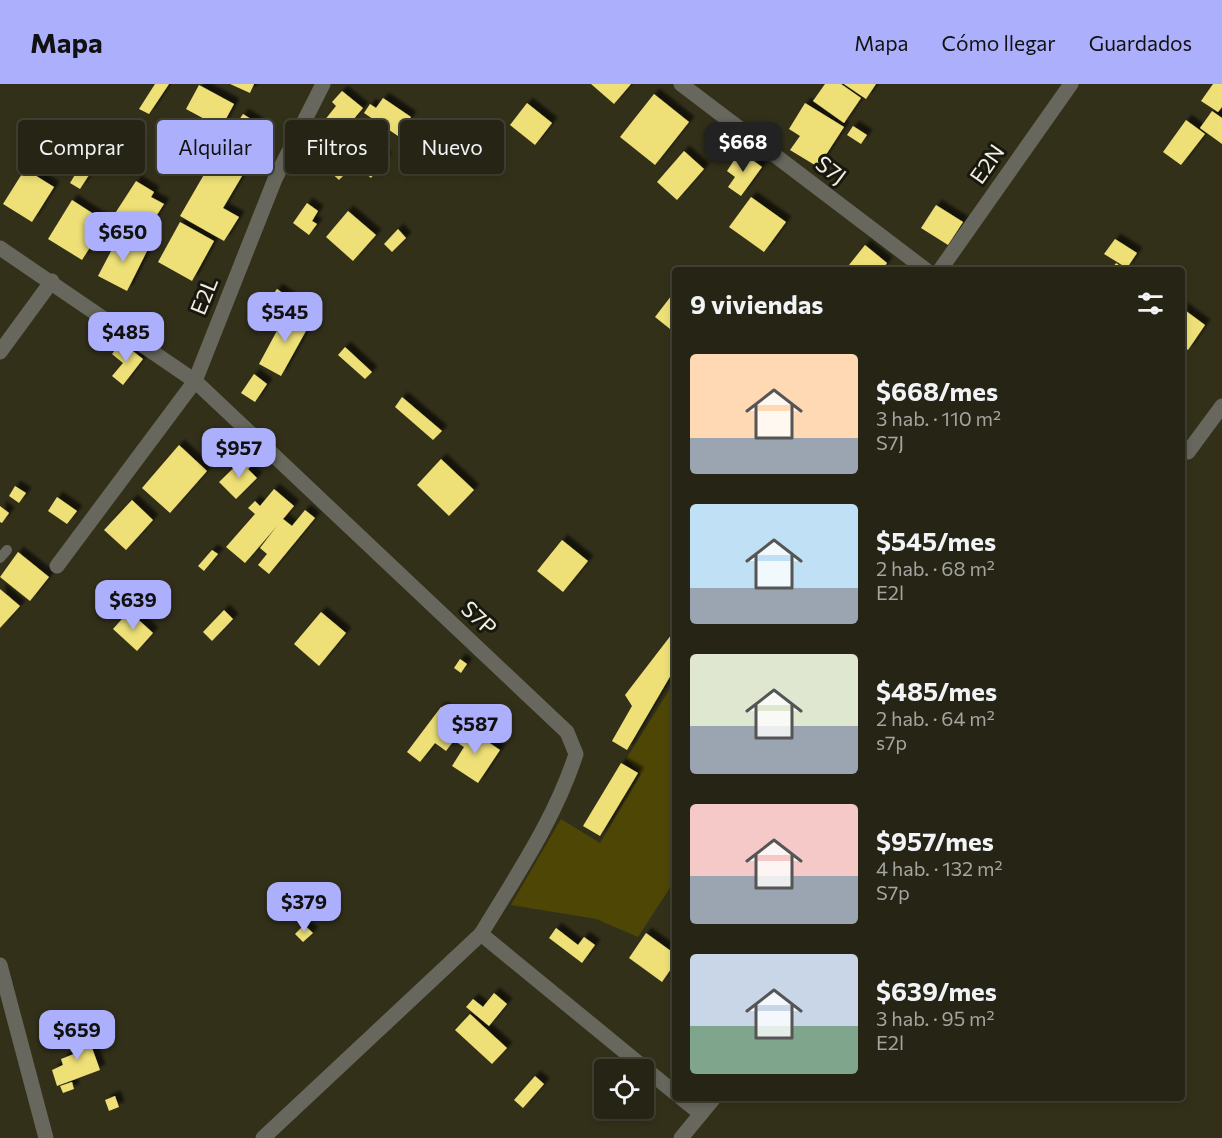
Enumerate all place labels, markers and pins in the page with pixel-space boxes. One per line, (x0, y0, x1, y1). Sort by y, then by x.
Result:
pin: $668 (707, 122, 779, 173)
pin: $650 (87, 212, 159, 263)
pin: $545 (249, 292, 321, 343)
pin: $485 (90, 312, 162, 363)
pin: $957 (203, 428, 275, 479)
pin: $639 (97, 580, 169, 631)
pin: $587 (439, 704, 511, 755)
pin: $379 (268, 882, 340, 933)
pin: $659 (41, 1010, 113, 1061)

